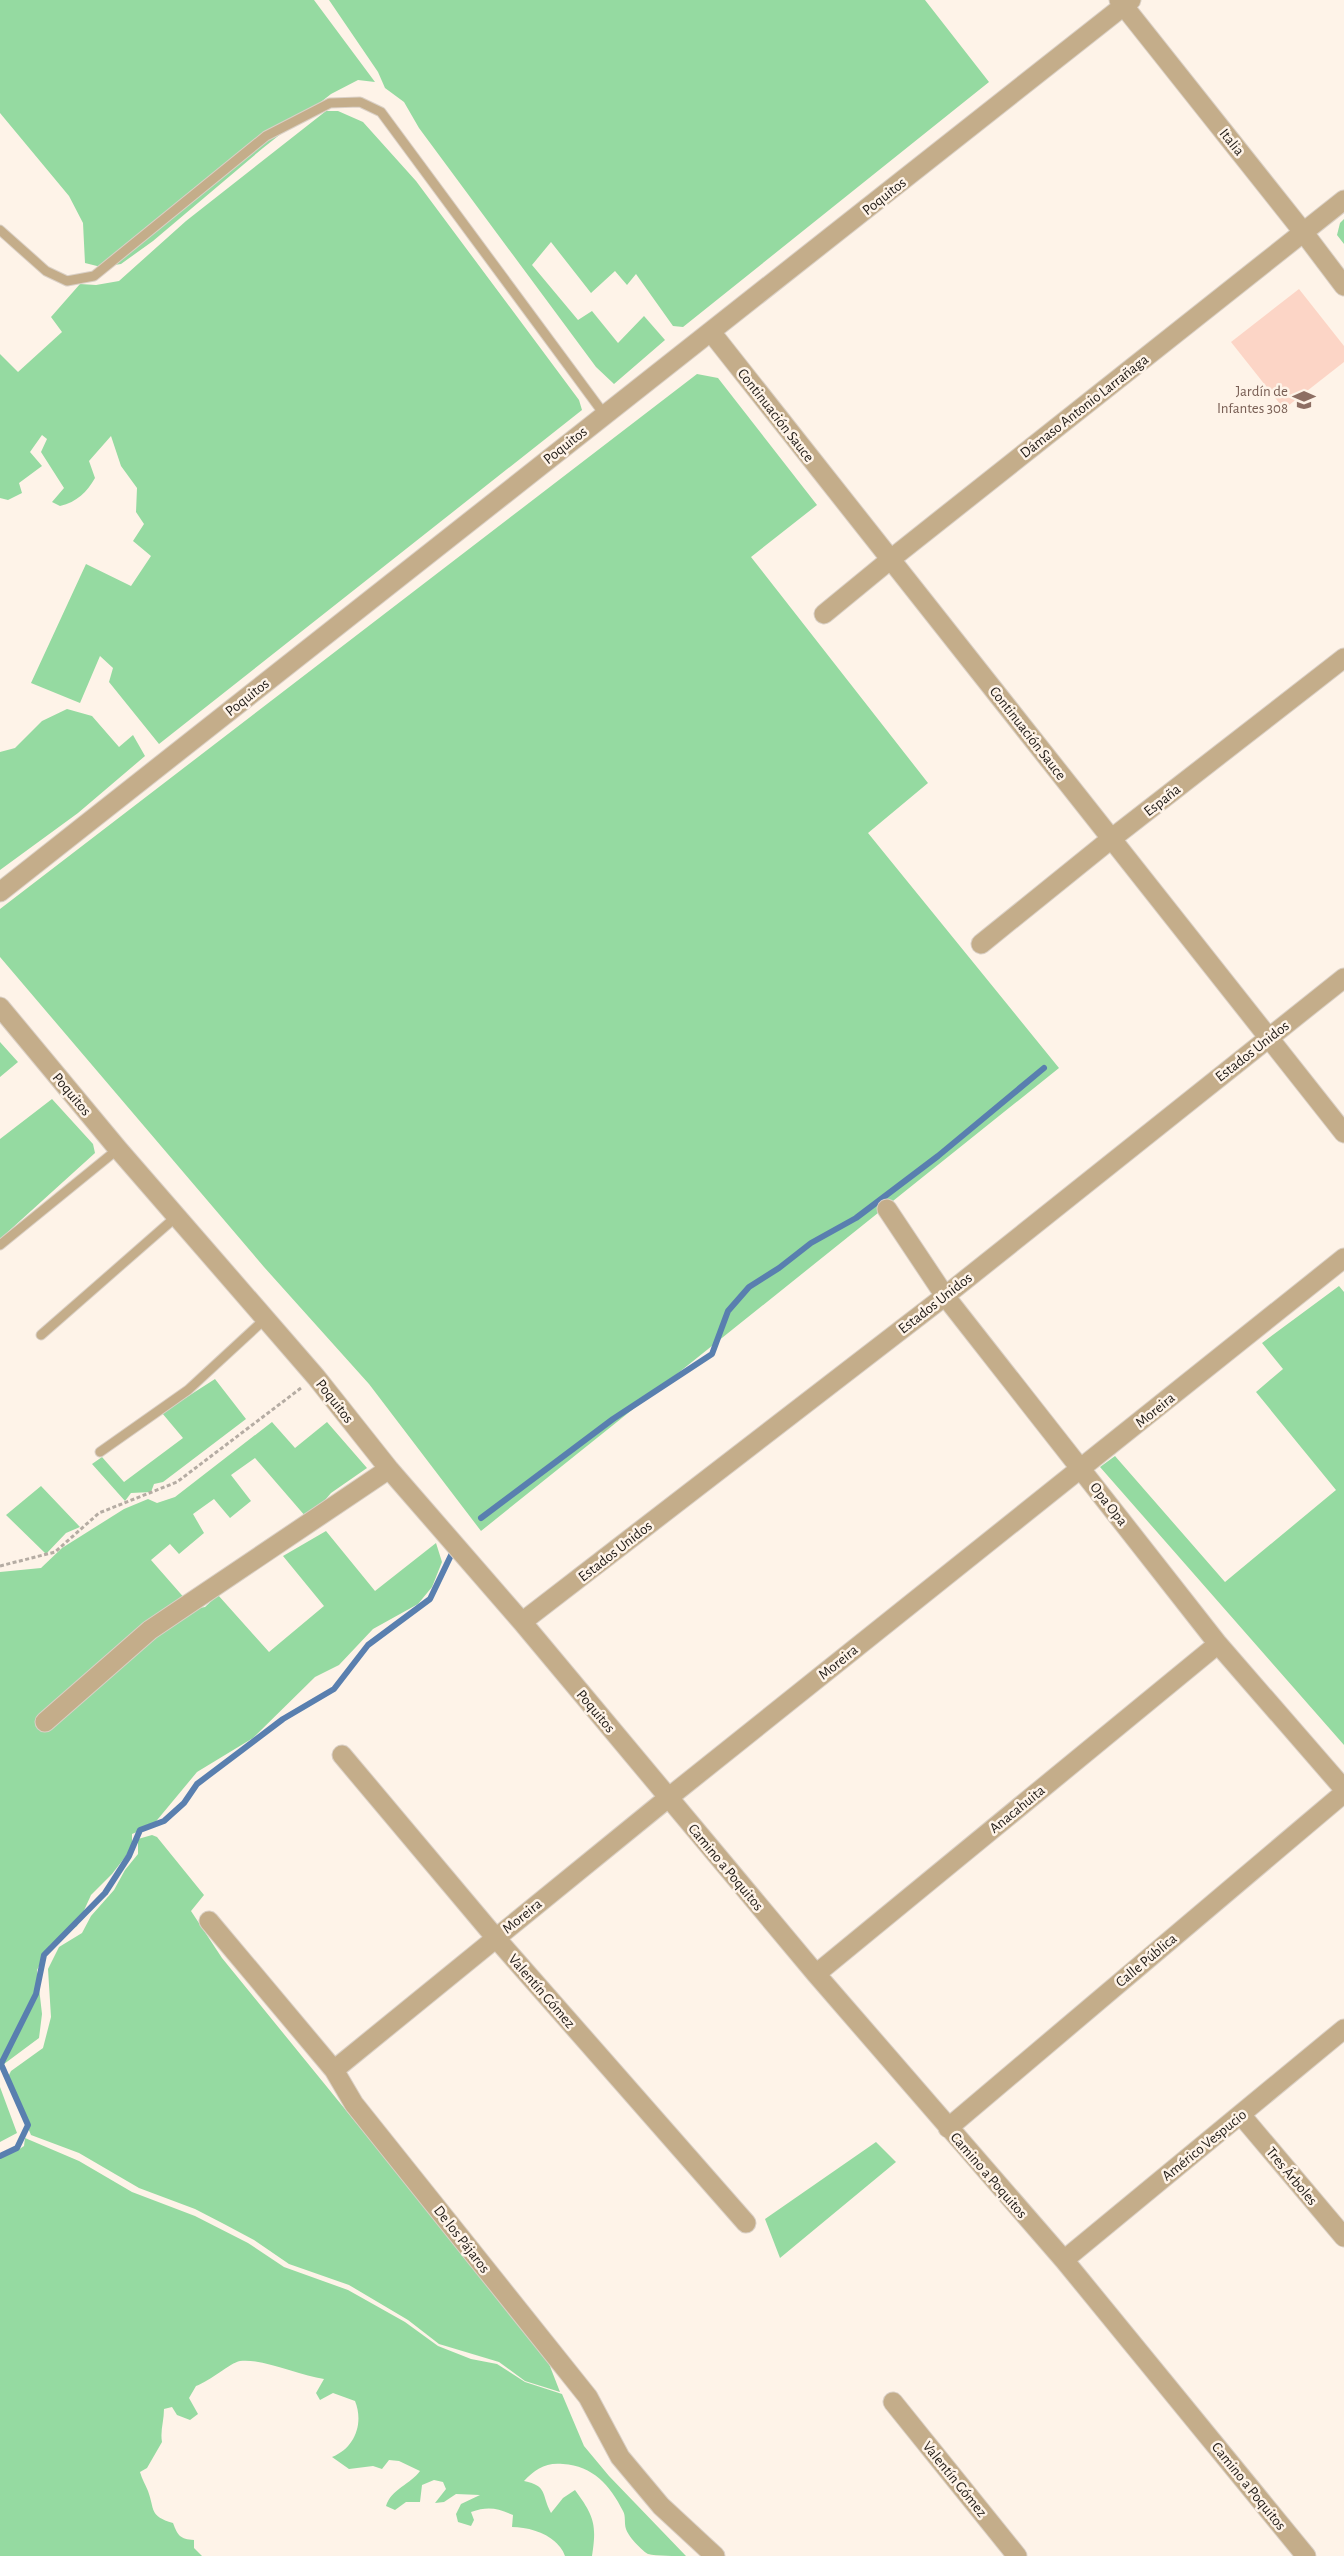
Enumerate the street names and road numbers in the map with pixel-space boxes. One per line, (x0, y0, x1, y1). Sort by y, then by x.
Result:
street label: Italia (1216, 126, 1247, 159)
street label: Poquitos (860, 175, 909, 218)
street label: Dámaso Antonio Larrañaga (1017, 352, 1151, 461)
street label: Continuación Sauce (735, 366, 817, 465)
street label: Poquitos (541, 424, 590, 467)
street label: Poquitos (223, 676, 272, 719)
street label: Continuación Sauce (987, 684, 1069, 783)
street label: España (1141, 782, 1183, 819)
street label: Estados Unidos (1213, 1018, 1292, 1085)
street label: Poquitos (49, 1070, 94, 1119)
street label: Estados Unidos (896, 1270, 975, 1337)
street label: Poquitos (313, 1377, 356, 1426)
street label: Moreira (1133, 1390, 1178, 1431)
street label: Opa Opa (1087, 1480, 1130, 1529)
street label: Estados Unidos (576, 1518, 655, 1585)
street label: Moreira (816, 1642, 861, 1683)
street label: Poquitos (573, 1687, 618, 1736)
street label: Anacahuita (987, 1783, 1048, 1836)
street label: Camino a Poquitos (685, 1821, 766, 1914)
street label: Moreira (500, 1896, 545, 1937)
street label: Calle Pública (1113, 1931, 1180, 1990)
street label: Valentín Gómez (506, 1951, 578, 2031)
street label: Américo Vespucio (1159, 2107, 1249, 2184)
street label: Camino a Poquitos (947, 2130, 1030, 2221)
street label: Tres Árboles (1263, 2143, 1322, 2208)
street label: De los Pájaros (431, 2203, 492, 2276)
street label: Valentín Gómez (920, 2439, 990, 2520)
street label: Camino a Poquitos (1209, 2440, 1288, 2533)

